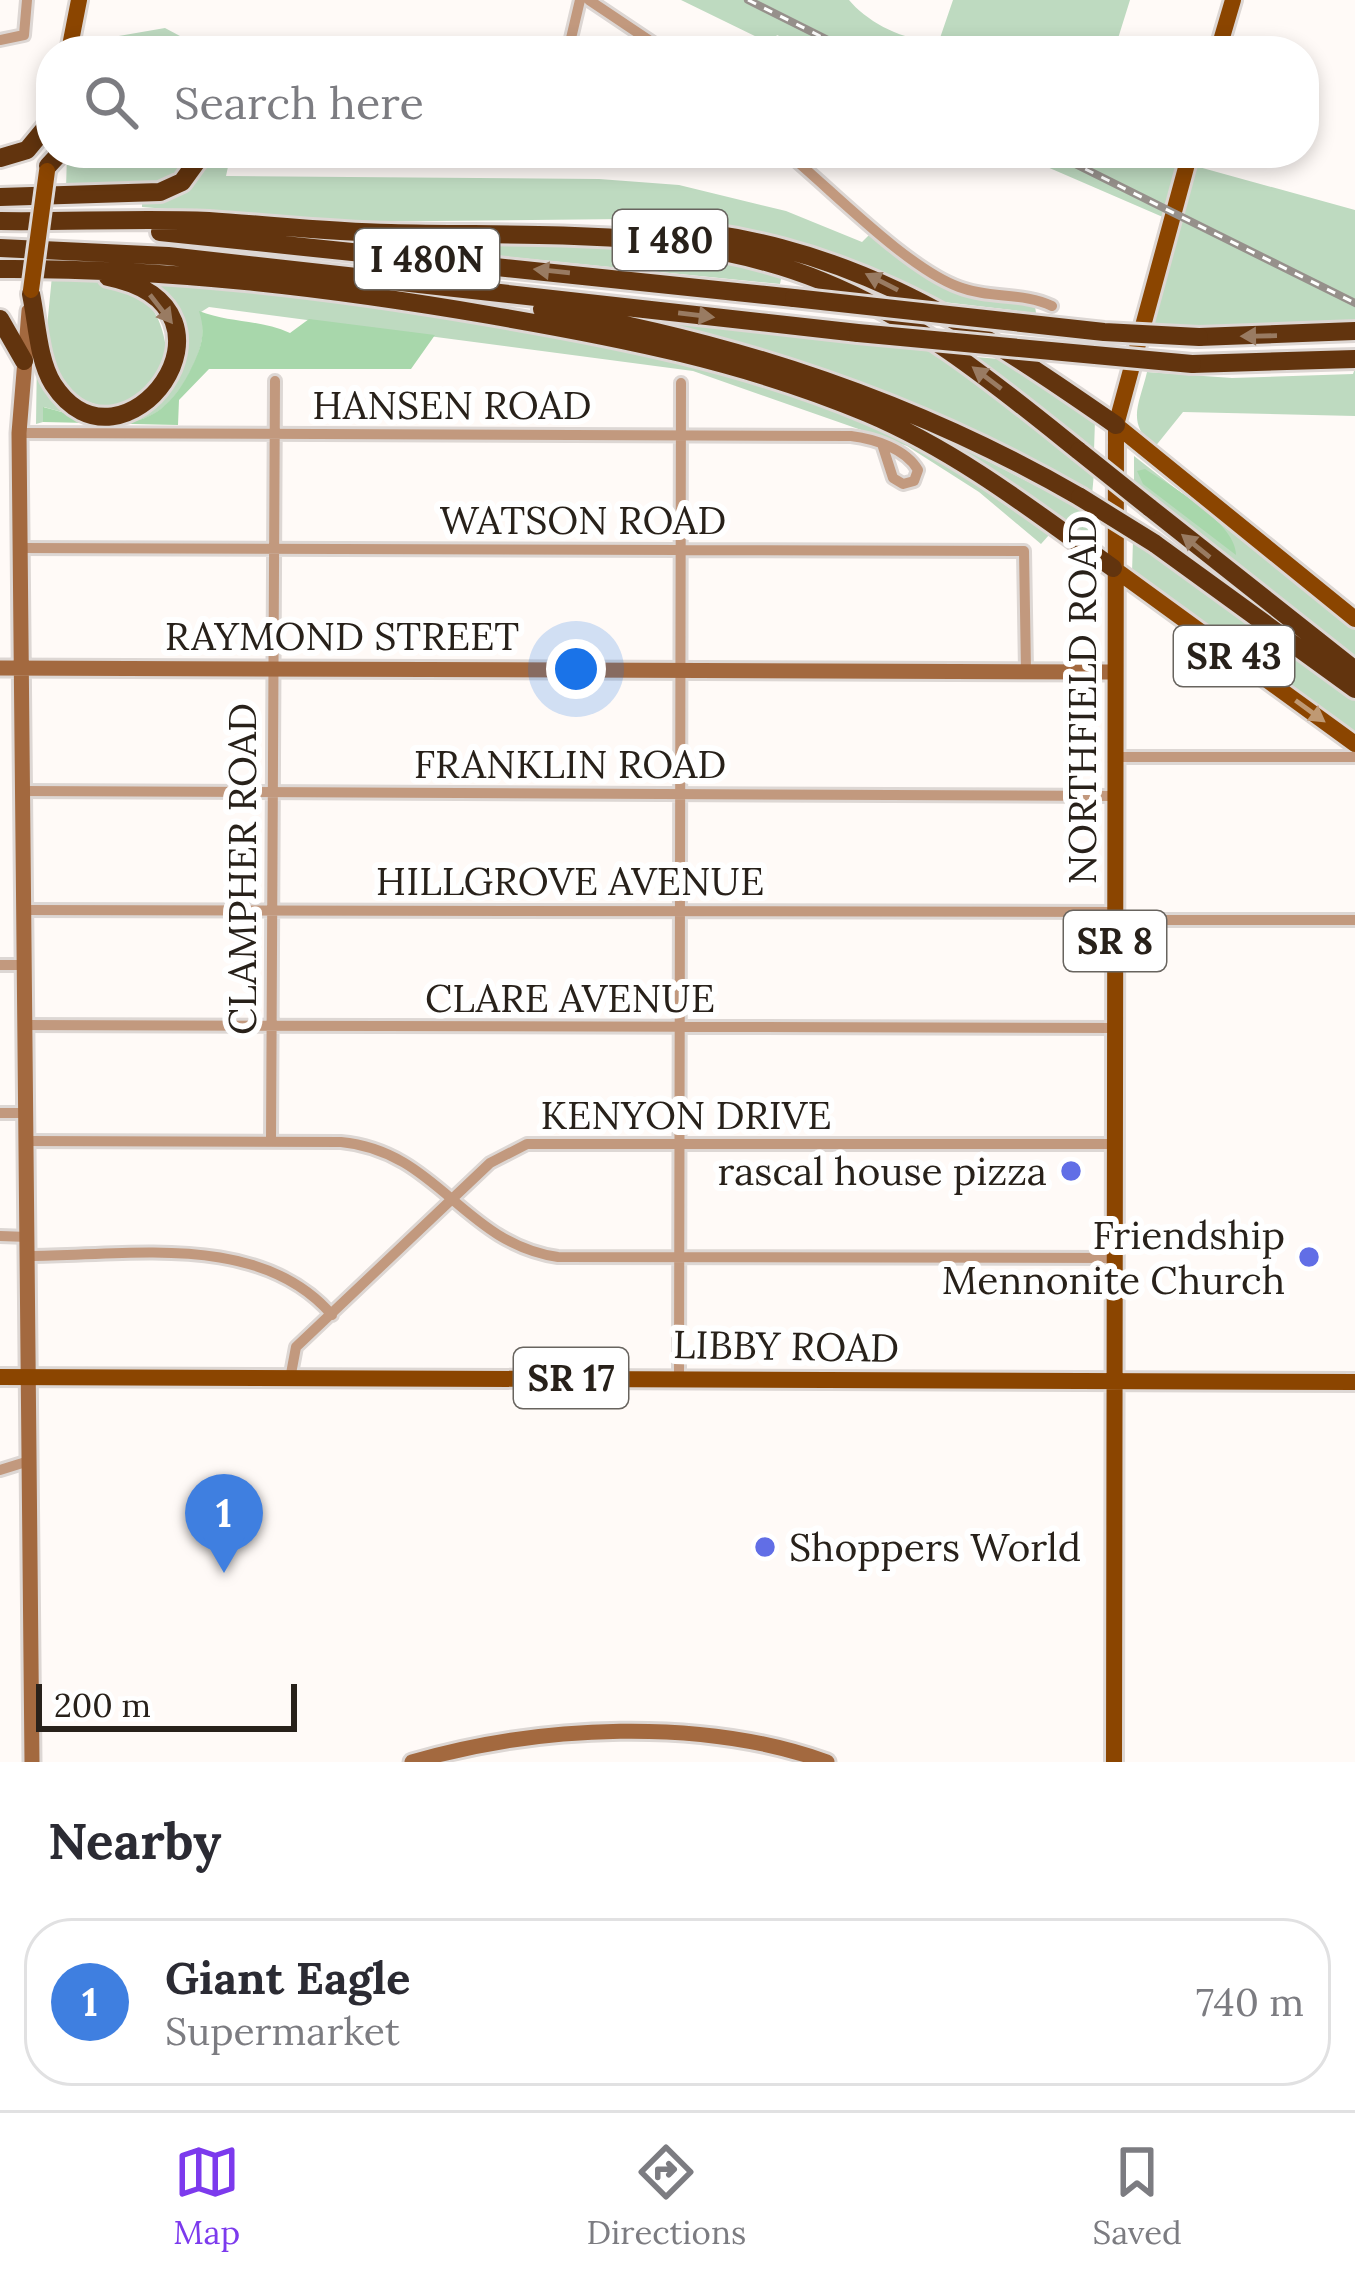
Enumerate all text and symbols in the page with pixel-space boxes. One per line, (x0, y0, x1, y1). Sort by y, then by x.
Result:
search box (36, 36, 1319, 168)
icon: search (78, 69, 144, 135)
text: Search here (174, 74, 424, 131)
road number: I 480 (613, 210, 727, 270)
road number: I 480N (355, 229, 499, 289)
one-way arrow (533, 261, 570, 280)
one-way arrow (865, 272, 899, 292)
one-way arrow (148, 293, 172, 324)
one-way arrow (678, 305, 716, 324)
one-way arrow (1239, 327, 1277, 346)
one-way arrow (972, 366, 1003, 390)
street label: HANSEN ROAD (312, 380, 592, 430)
street label: WATSON ROAD (440, 495, 726, 545)
street label: NORTHFIELD ROAD (1057, 516, 1107, 884)
one-way arrow (1181, 534, 1212, 559)
street label: RAYMOND STREET (165, 611, 519, 661)
road number: SR 43 (1174, 626, 1294, 686)
your location (546, 639, 606, 699)
one-way arrow (1294, 698, 1326, 722)
street label: CLAMPHER ROAD (217, 703, 267, 1035)
street label: FRANKLIN ROAD (414, 739, 726, 789)
street label: HILLGROVE AVENUE (376, 856, 764, 906)
road number: SR 8 (1064, 911, 1166, 971)
street label: CLARE AVENUE (425, 973, 715, 1023)
street label: KENYON DRIVE (540, 1090, 832, 1140)
place label: rascal house pizza (718, 1146, 1047, 1196)
marker: rascal house pizza (1058, 1158, 1084, 1184)
place label: Friendship Mennonite Church (942, 1210, 1285, 1305)
marker: Friendship Mennonite Church (1296, 1244, 1322, 1270)
street label: LIBBY ROAD (672, 1319, 900, 1373)
road number: SR 17 (514, 1348, 628, 1408)
pin: 1 (185, 1474, 263, 1573)
place label: Shoppers World (789, 1522, 1081, 1572)
marker: Shoppers World (752, 1534, 778, 1560)
scale bar (36, 1678, 297, 1731)
text: 200 m (54, 1684, 151, 1726)
text: Nearby (48, 1808, 221, 1873)
text: Giant Eagle (165, 1949, 411, 2006)
text: 1 (82, 1977, 98, 2027)
text: 740 m (1196, 1977, 1304, 2027)
text: Supermarket (165, 2006, 400, 2056)
tab: Map (173, 2139, 240, 2253)
tab: Directions (587, 2139, 746, 2253)
tab: Saved (1093, 2139, 1182, 2253)

